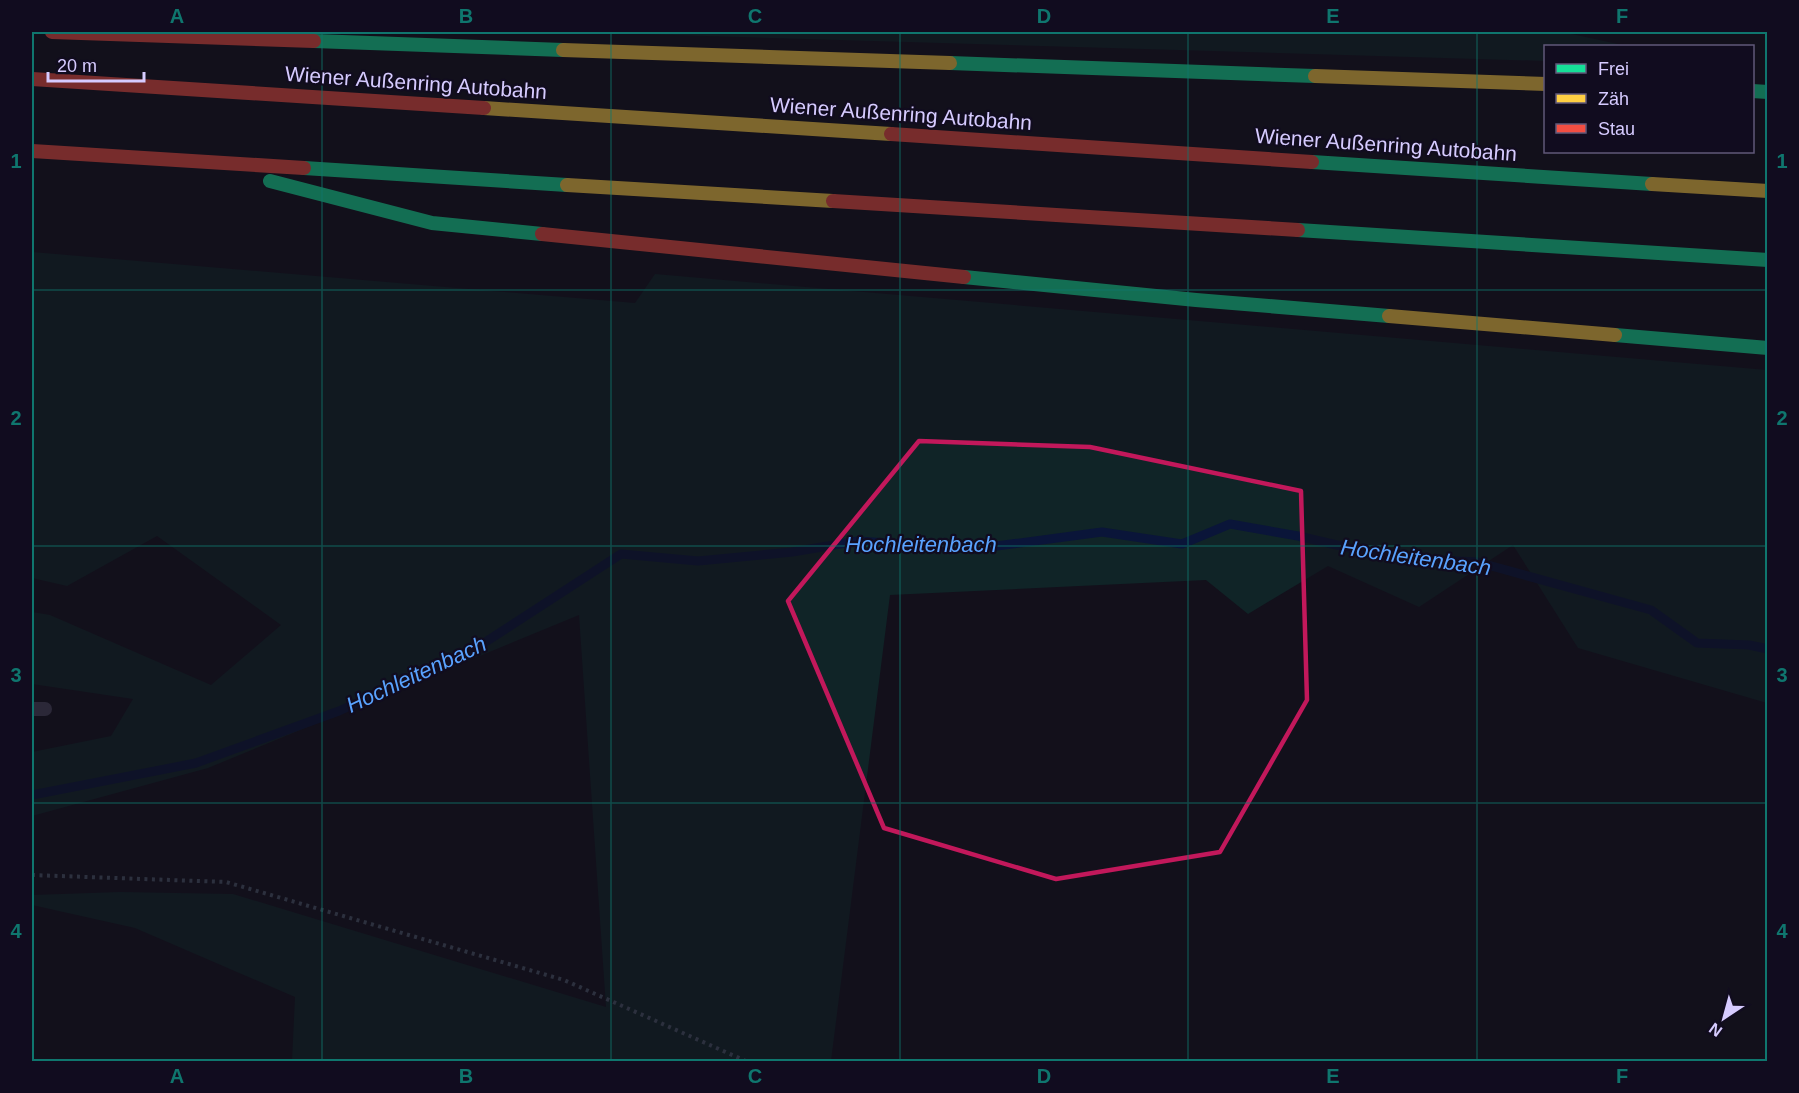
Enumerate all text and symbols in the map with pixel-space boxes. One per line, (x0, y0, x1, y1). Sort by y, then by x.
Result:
text: A (170, 5, 184, 27)
text: B (459, 5, 473, 27)
text: C (748, 5, 762, 27)
text: D (1037, 5, 1051, 27)
text: E (1326, 5, 1340, 27)
text: F (1616, 5, 1628, 27)
scale bar (48, 45, 144, 83)
legend (1544, 45, 1754, 153)
text: 20 m (57, 56, 97, 76)
text: Frei (1598, 59, 1629, 79)
street label: Wiener Außenring Autobahn (284, 62, 548, 103)
text: Zäh (1598, 89, 1629, 109)
street label: Wiener Außenring Autobahn (769, 93, 1033, 134)
text: Stau (1598, 119, 1635, 139)
street label: Wiener Außenring Autobahn (1254, 124, 1518, 165)
text: 1 (10, 150, 22, 172)
text: 1 (1776, 150, 1788, 172)
text: 2 (10, 407, 22, 429)
text: 2 (1776, 407, 1788, 429)
water label: Hochleitenbach (845, 532, 997, 557)
water label: Hochleitenbach (1339, 535, 1493, 580)
water label: Hochleitenbach (342, 631, 490, 718)
text: 3 (10, 664, 22, 686)
text: 3 (1776, 664, 1788, 686)
text: 4 (10, 920, 22, 942)
text: 4 (1776, 920, 1788, 942)
north arrow (1694, 988, 1754, 1048)
text: N (1706, 1019, 1725, 1040)
text: A (170, 1065, 184, 1087)
text: B (459, 1065, 473, 1087)
text: C (748, 1065, 762, 1087)
text: D (1037, 1065, 1051, 1087)
text: E (1326, 1065, 1340, 1087)
text: F (1616, 1065, 1628, 1087)

